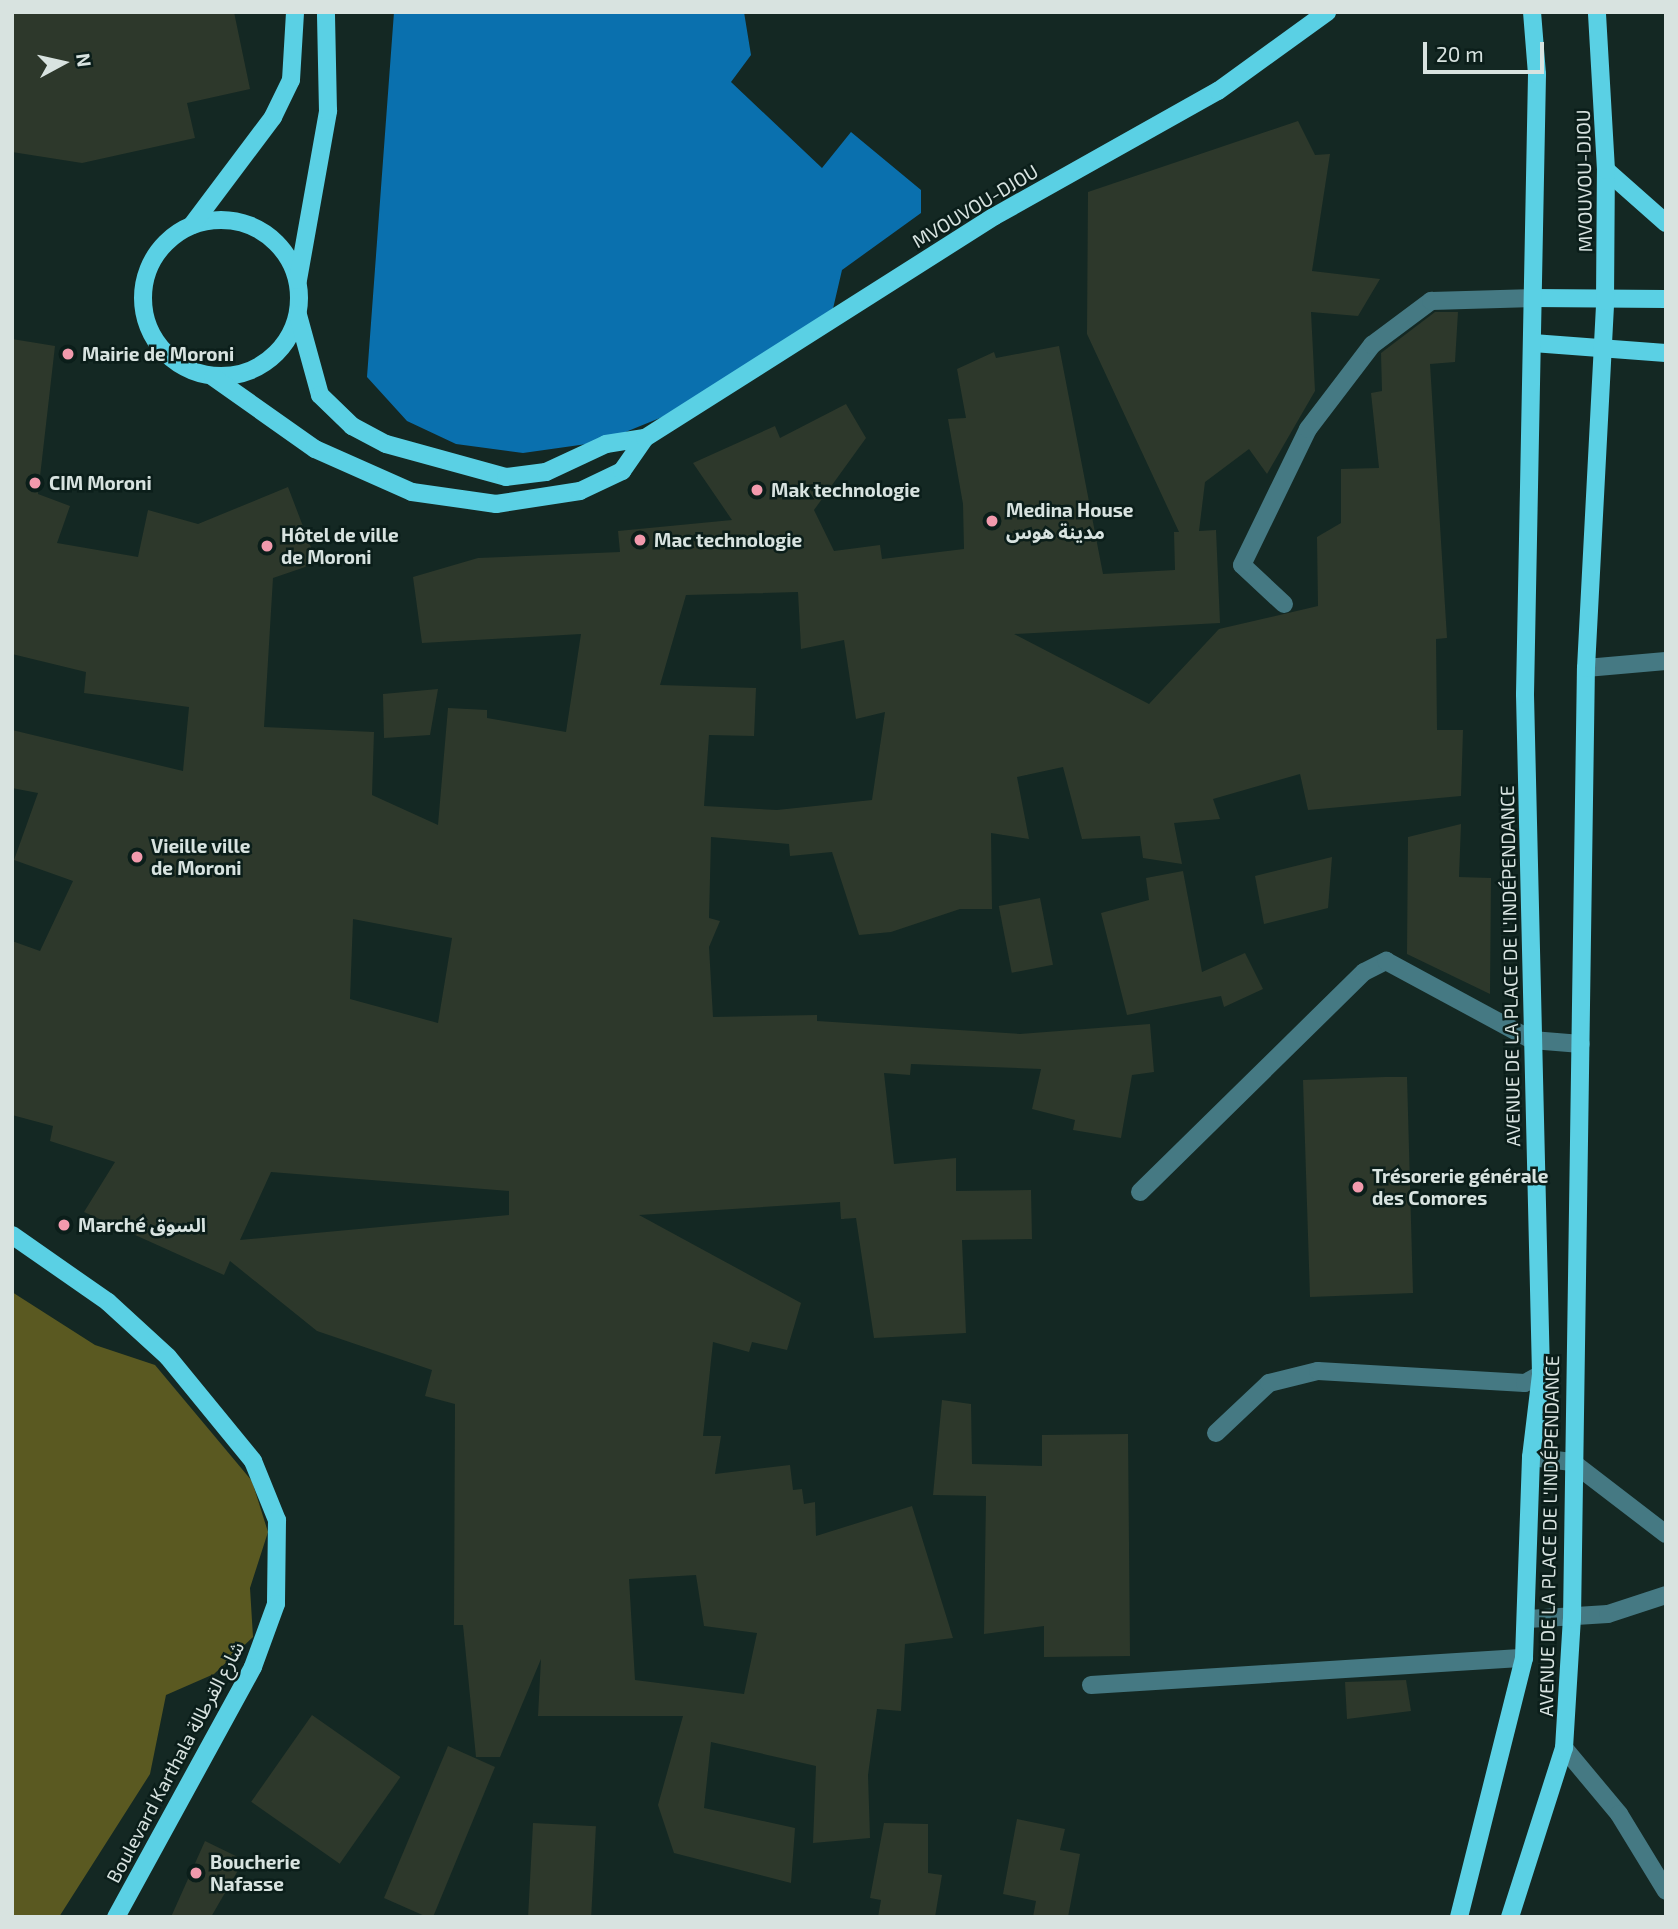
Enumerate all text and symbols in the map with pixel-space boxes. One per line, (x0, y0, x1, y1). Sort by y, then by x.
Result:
north arrow (28, 28, 98, 98)
scale bar (1426, 28, 1547, 72)
text: 20 m (1436, 41, 1484, 66)
text: N (72, 52, 97, 68)
street label: MVOUVOU-DJOU (1571, 109, 1597, 253)
street label: MVOUVOU-DJOU (908, 159, 1042, 253)
place label: Mairie de Moroni (82, 343, 234, 365)
marker: Mairie de Moroni (60, 346, 76, 362)
place label: CIM Moroni (49, 472, 152, 494)
marker: CIM Moroni (27, 475, 43, 491)
place label: Mak technologie (771, 479, 921, 501)
marker: Mak technologie (749, 482, 765, 498)
place label: Medina House مدينة هوس (1006, 499, 1133, 543)
marker: Medina House مدينة هوس (984, 513, 1000, 529)
place label: Hôtel de ville de Moroni (281, 524, 399, 568)
place label: Mac technologie (654, 529, 803, 551)
marker: Mac technologie (632, 532, 648, 548)
marker: Hôtel de ville de Moroni (259, 538, 275, 554)
street label: AVENUE DE LA PLACE DE L'INDÉPENDANCE (1495, 785, 1525, 1147)
place label: Vieille ville de Moroni (151, 835, 251, 879)
marker: Vieille ville de Moroni (129, 849, 145, 865)
place label: Trésorerie générale des Comores (1372, 1165, 1548, 1209)
marker: Trésorerie générale des Comores (1350, 1179, 1366, 1195)
place label: Marché السوق (78, 1214, 206, 1236)
marker: Marché السوق (56, 1217, 72, 1233)
street label: AVENUE DE LA PLACE DE L'INDÉPENDANCE (1534, 1355, 1564, 1717)
street label: Boulevard Karthala شارع القرطالة (102, 1637, 248, 1887)
place label: Boucherie Nafasse (210, 1851, 301, 1895)
marker: Boucherie Nafasse (188, 1865, 204, 1881)

